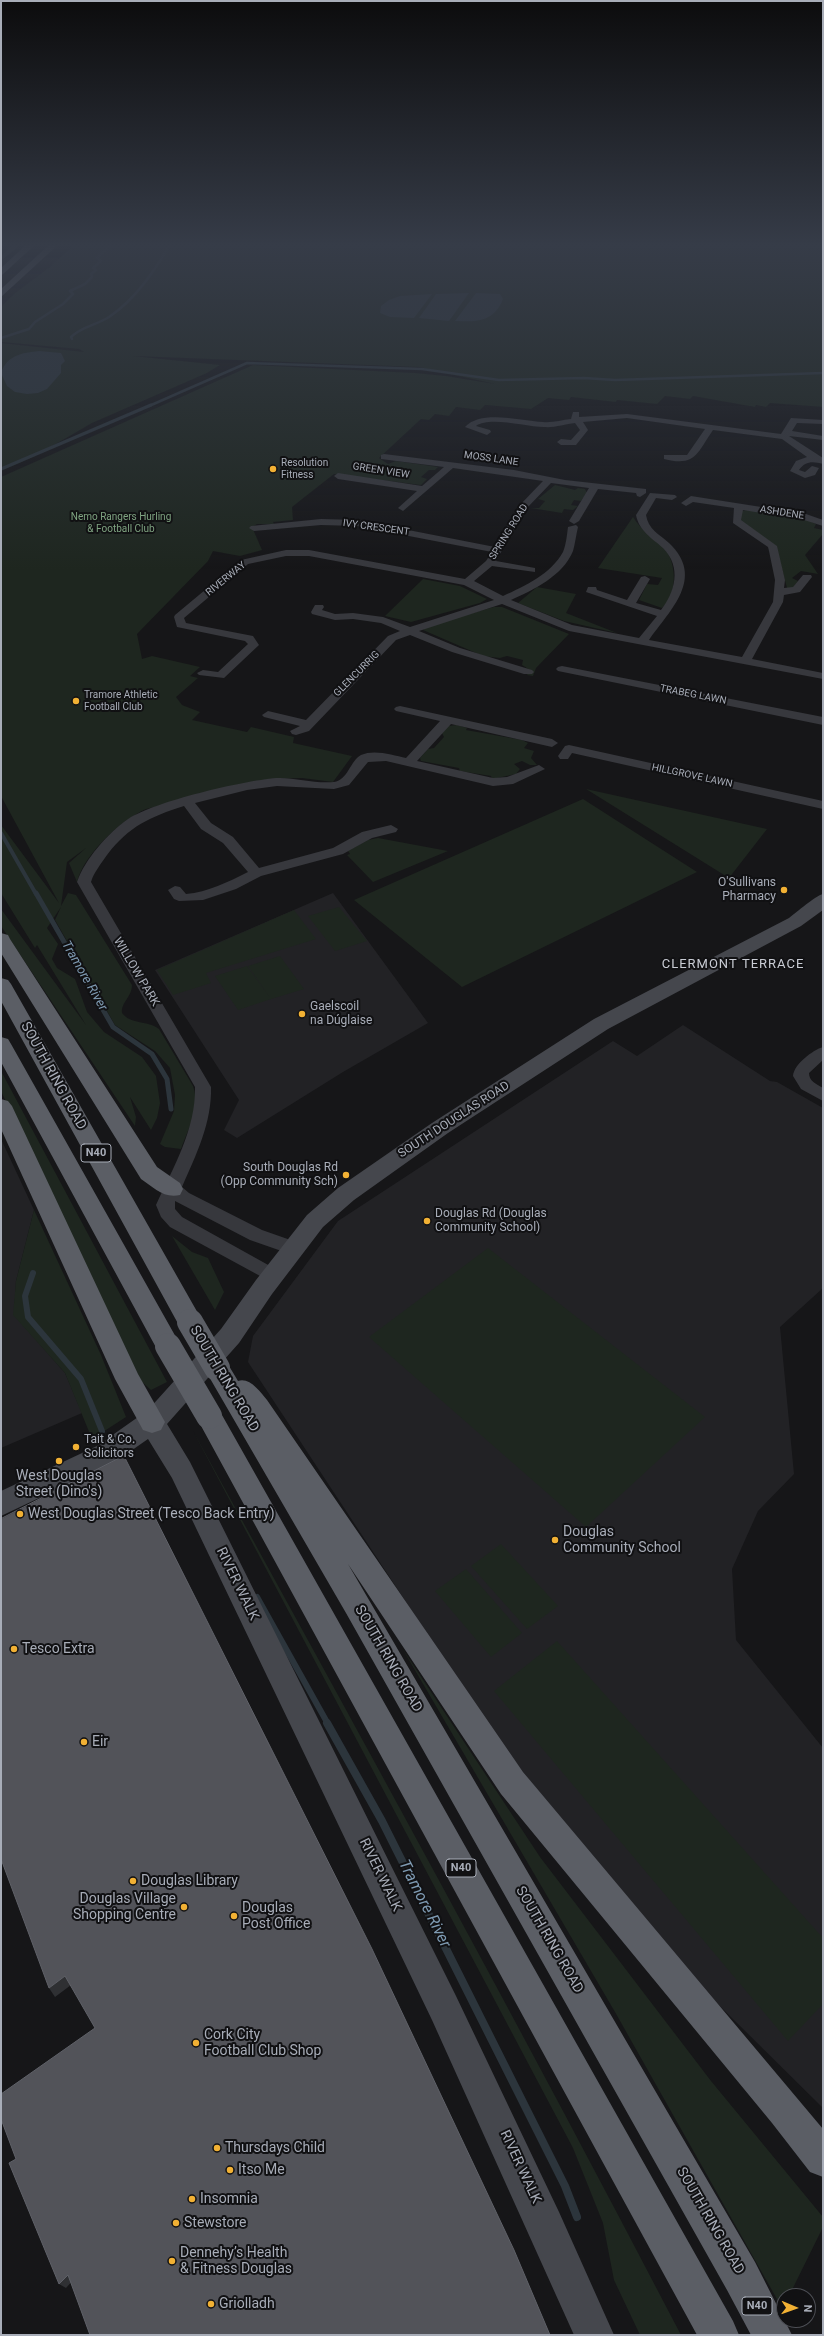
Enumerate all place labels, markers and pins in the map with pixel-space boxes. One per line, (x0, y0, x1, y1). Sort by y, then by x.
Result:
place label: Resolution Fitness (281, 457, 328, 480)
marker: Resolution Fitness (268, 464, 278, 474)
place label: Tramore Athletic Football Club (84, 689, 158, 712)
marker: Tramore Athletic Football Club (71, 696, 81, 706)
place label: O'Sullivans Pharmacy (718, 876, 776, 904)
marker: O'Sullivans Pharmacy (779, 885, 789, 895)
place label: Gaelscoil na Dúglaise (310, 1000, 372, 1028)
marker: Gaelscoil na Dúglaise (297, 1009, 307, 1019)
place label: South Douglas Rd (Opp Community Sch) (221, 1161, 338, 1189)
marker: South Douglas Rd (Opp Community Sch) (341, 1170, 351, 1180)
place label: Douglas Rd (Douglas Community School) (435, 1207, 547, 1235)
marker: Douglas Rd (Douglas Community School) (422, 1216, 432, 1226)
place label: Tait & Co. Solicitors (84, 1433, 135, 1461)
marker: Tait & Co. Solicitors (71, 1442, 81, 1452)
marker: West Douglas Street (Dino's) (54, 1456, 64, 1466)
place label: West Douglas Street (Dino's) (16, 1468, 102, 1500)
place label: West Douglas Street (Tesco Back Entry) (28, 1506, 275, 1522)
marker: West Douglas Street (Tesco Back Entry) (15, 1509, 25, 1519)
place label: Douglas Community School (563, 1524, 681, 1556)
marker: Douglas Community School (550, 1535, 560, 1545)
place label: Tesco Extra (22, 1641, 95, 1657)
marker: Tesco Extra (9, 1644, 19, 1654)
place label: Eir (92, 1734, 108, 1750)
marker: Eir (79, 1737, 89, 1747)
place label: Douglas Library (141, 1873, 238, 1889)
marker: Douglas Library (128, 1876, 138, 1886)
place label: Douglas Village Shopping Centre (73, 1891, 176, 1924)
place label: Douglas Post Office (242, 1900, 310, 1932)
marker: Douglas Village Shopping Centre (179, 1902, 189, 1912)
marker: Douglas Post Office (229, 1911, 239, 1921)
place label: Cork City Football Club Shop (204, 2027, 321, 2060)
marker: Cork City Football Club Shop (191, 2038, 201, 2048)
place label: Thursdays Child (225, 2140, 325, 2156)
marker: Thursdays Child (212, 2143, 222, 2153)
place label: Itso Me (238, 2162, 285, 2178)
marker: Itso Me (225, 2165, 235, 2175)
place label: Insomnia (200, 2191, 258, 2207)
marker: Insomnia (187, 2194, 197, 2204)
place label: Stewstore (184, 2215, 247, 2231)
marker: Stewstore (171, 2218, 181, 2228)
place label: Dennehy’s Health & Fitness Douglas (180, 2245, 292, 2278)
marker: Dennehy’s Health & Fitness Douglas (167, 2256, 177, 2266)
place label: Griolladh (219, 2296, 275, 2312)
marker: Griolladh (206, 2299, 216, 2309)

